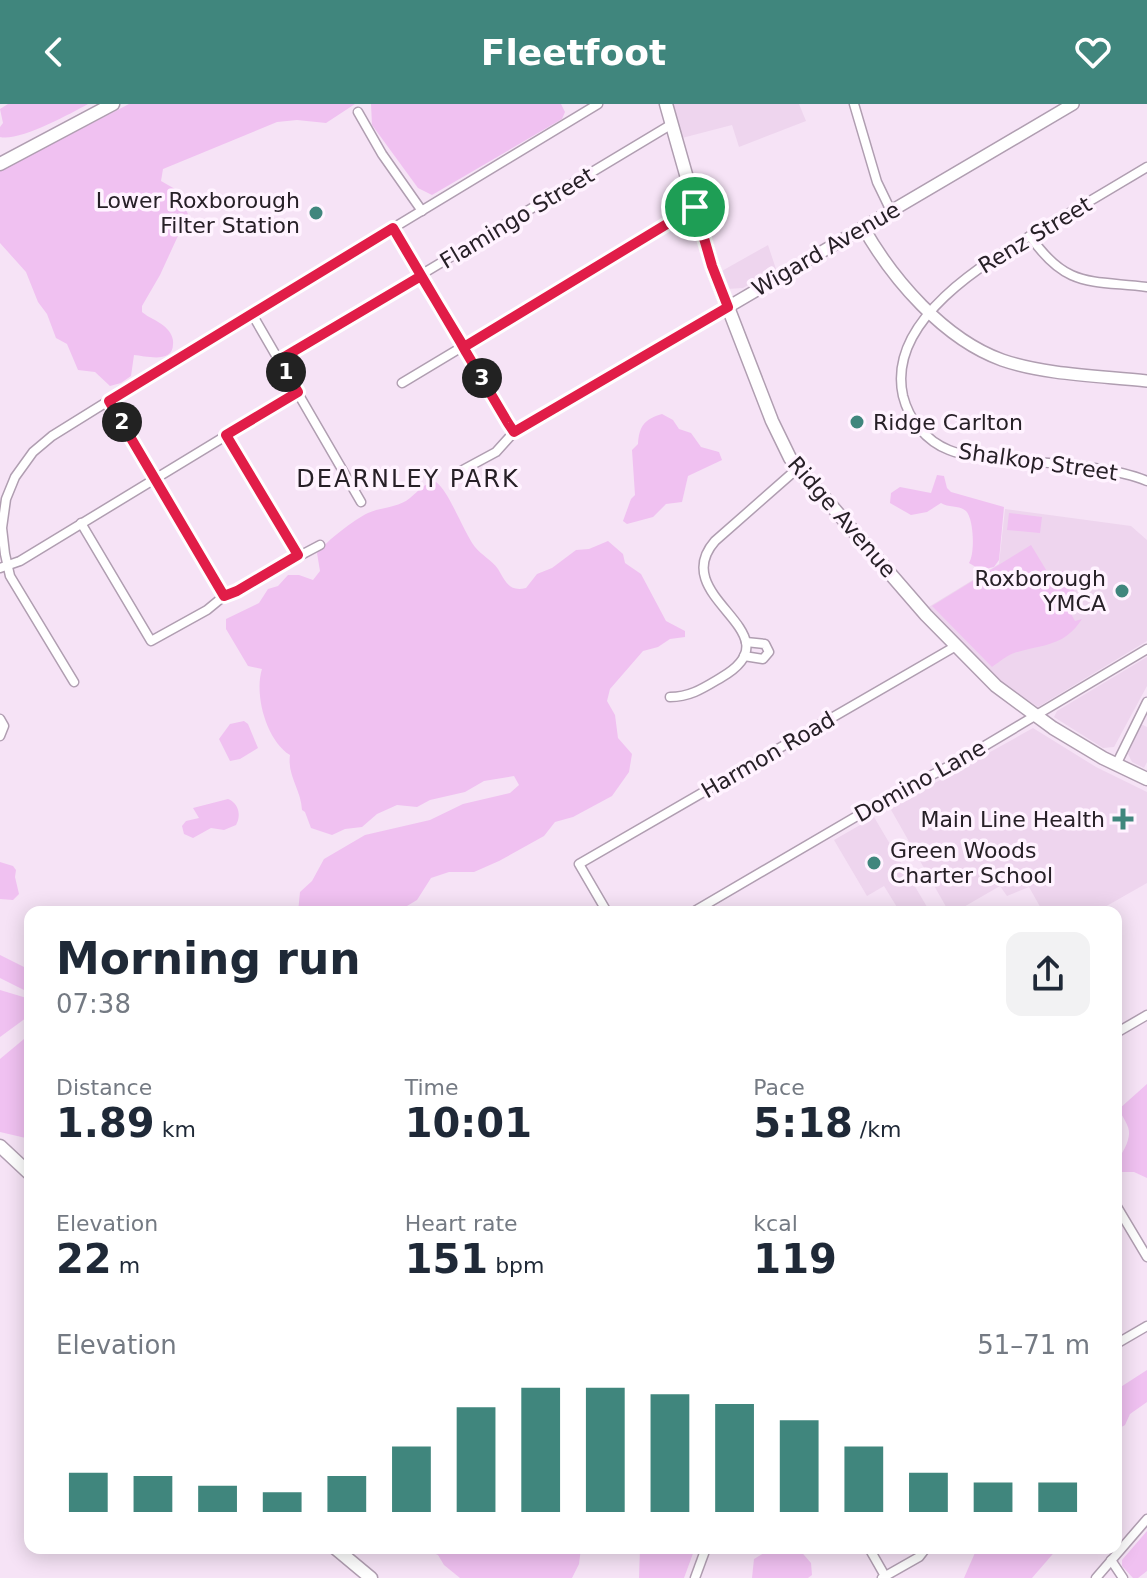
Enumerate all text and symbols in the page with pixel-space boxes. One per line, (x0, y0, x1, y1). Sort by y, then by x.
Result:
icon: back (32, 30, 76, 74)
icon: heart (1071, 30, 1115, 74)
text: Fleetfoot (481, 32, 666, 73)
street label: Flamingo Street (436, 162, 599, 274)
pin (661, 173, 729, 241)
icon: arrive (673, 185, 717, 229)
place label: Lower Roxborough Filter Station (96, 188, 300, 238)
street label: Renz Street (974, 191, 1096, 278)
street label: Wigard Avenue (748, 197, 904, 301)
marker: Lower Roxborough Filter Station (307, 204, 325, 222)
pin: 1 (266, 352, 306, 392)
pin: 3 (462, 358, 502, 398)
text: 1 (278, 359, 294, 384)
text: 3 (474, 365, 490, 390)
pin: 2 (102, 402, 142, 442)
text: 2 (114, 409, 130, 434)
place label: Ridge Carlton (873, 410, 1023, 435)
marker: Ridge Carlton (848, 413, 866, 431)
street label: Shalkop Street (957, 438, 1120, 486)
street label: Ridge Avenue (783, 452, 901, 582)
district label: DEARNLEY PARK (296, 465, 520, 493)
place label: Roxborough YMCA (975, 566, 1106, 616)
marker: Roxborough YMCA (1113, 582, 1131, 600)
street label: Harmon Road (697, 707, 839, 803)
street label: Domino Lane (850, 735, 990, 827)
place label: Main Line Health (920, 807, 1105, 832)
marker: Main Line Health (1112, 808, 1134, 830)
place label: Green Woods Charter School (890, 838, 1053, 888)
marker: Green Woods Charter School (865, 854, 883, 872)
button: share (1006, 932, 1090, 1016)
text: Morning run (56, 933, 361, 984)
text: 07:38 (56, 989, 131, 1019)
text: Distance (56, 1075, 152, 1100)
text: Time (405, 1075, 459, 1100)
text: Pace (753, 1075, 805, 1100)
text: 1.89 (56, 1100, 155, 1146)
text: 10:01 (405, 1100, 532, 1146)
text: 5:18 (753, 1100, 853, 1146)
text: km (155, 1117, 196, 1142)
text: /km (853, 1117, 901, 1142)
text: Elevation (56, 1211, 158, 1236)
text: Heart rate (405, 1211, 518, 1236)
text: kcal (753, 1211, 798, 1236)
text: 22 (56, 1236, 112, 1282)
text: 151 (405, 1236, 488, 1282)
text: 119 (753, 1236, 837, 1282)
text: m (112, 1253, 140, 1278)
text: bpm (488, 1253, 545, 1278)
text: Elevation (56, 1330, 177, 1360)
text: 51–71 m (977, 1330, 1090, 1360)

